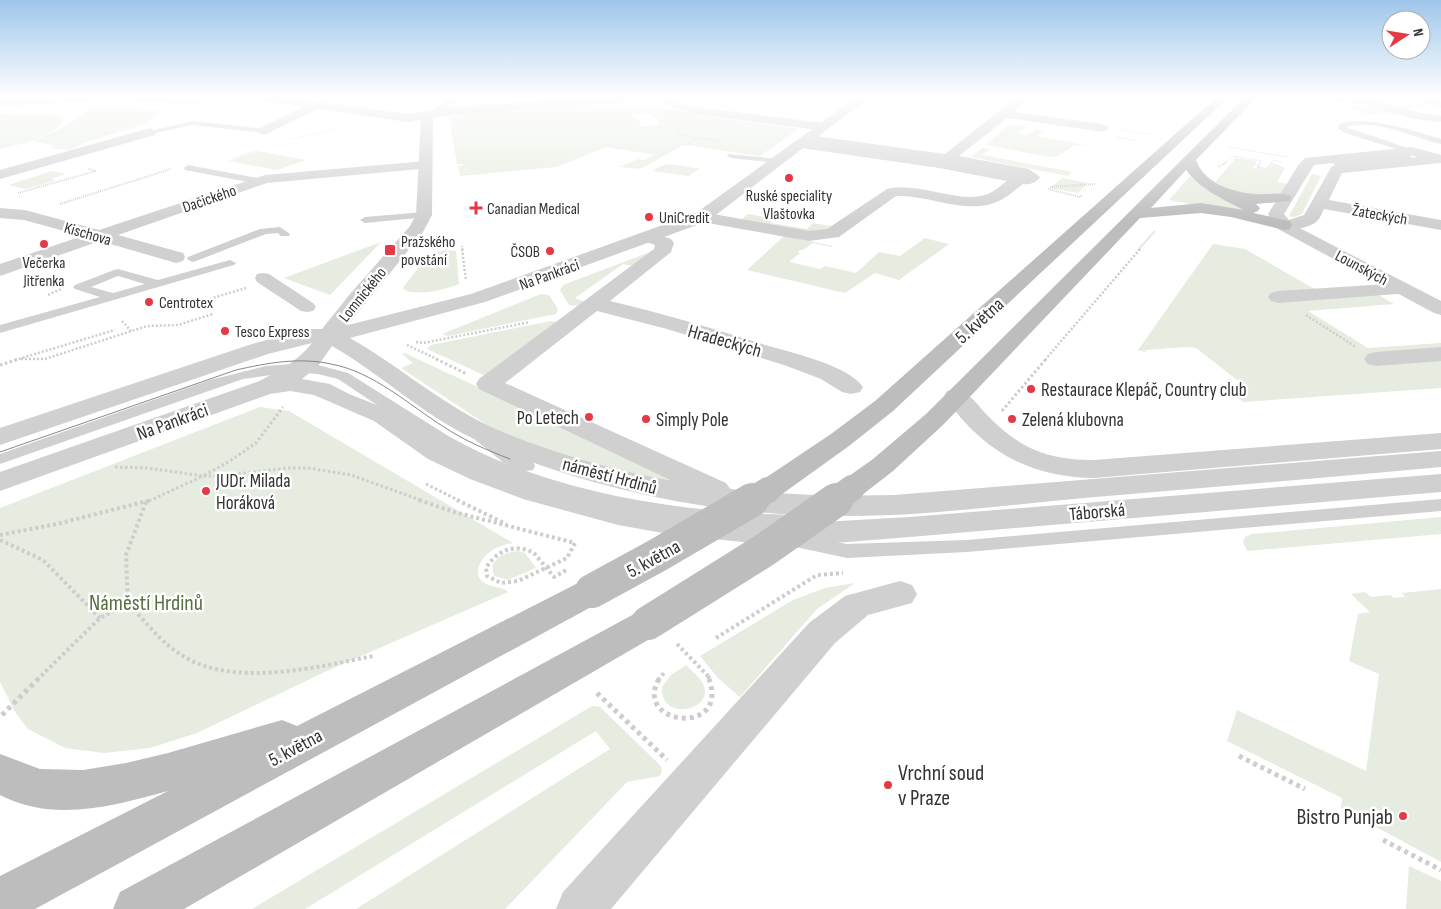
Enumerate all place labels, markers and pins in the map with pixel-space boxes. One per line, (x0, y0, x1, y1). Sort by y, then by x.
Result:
marker: Ruské speciality Vlaštovka (783, 172, 795, 184)
place label: Ruské speciality Vlaštovka (746, 187, 832, 224)
place label: Canadian Medical (487, 200, 580, 219)
marker: Canadian Medical (469, 201, 483, 215)
place label: UniCredit (659, 209, 710, 228)
marker: UniCredit (643, 211, 655, 223)
place label: Pražského povstání (401, 233, 456, 270)
marker: Večerka Jitřenka (38, 238, 50, 250)
marker: Pražského povstání (383, 243, 397, 257)
place label: ČSOB (510, 243, 540, 262)
marker: ČSOB (544, 245, 556, 257)
place label: Večerka Jitřenka (22, 254, 65, 291)
place label: Centrotex (159, 294, 213, 313)
marker: Centrotex (143, 296, 155, 308)
place label: Tesco Express (235, 323, 310, 342)
marker: Tesco Express (219, 325, 231, 337)
place label: Restaurace Klepáč, Country club (1041, 379, 1247, 402)
marker: Restaurace Klepáč, Country club (1025, 383, 1037, 395)
place label: Po Letech (517, 407, 579, 430)
place label: Simply Pole (656, 409, 729, 432)
place label: Zelená klubovna (1022, 409, 1124, 432)
marker: Po Letech (583, 411, 595, 423)
marker: Simply Pole (640, 413, 652, 425)
marker: Zelená klubovna (1006, 413, 1018, 425)
place label: JUDr. Milada Horáková (215, 470, 291, 515)
marker: JUDr. Milada Horáková (200, 485, 212, 497)
place label: Vrchní soud v Praze (898, 760, 984, 812)
marker: Vrchní soud v Praze (882, 779, 894, 791)
place label: Bistro Punjab (1296, 804, 1393, 831)
marker: Bistro Punjab (1397, 810, 1409, 822)

